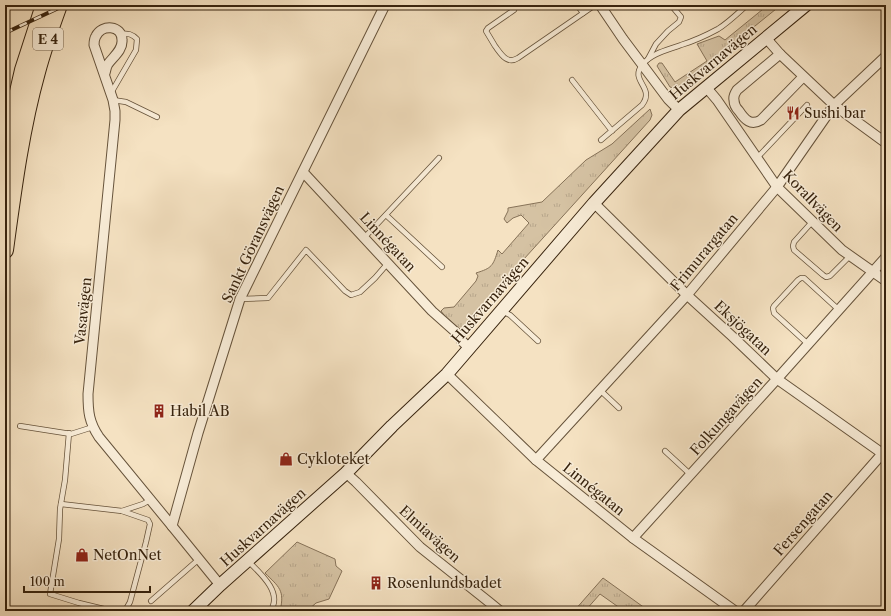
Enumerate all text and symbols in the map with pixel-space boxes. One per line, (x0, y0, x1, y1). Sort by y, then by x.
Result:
street label: Huskvarnavägen (665, 20, 761, 104)
road number: E 4 (33, 28, 63, 50)
place label: Sushi bar (804, 104, 866, 122)
restaurant icon: Sushi bar (785, 105, 801, 121)
street label: Korallvägen (779, 166, 847, 236)
street label: Sankt Göransvägen (218, 182, 288, 306)
street label: Linnégatan (356, 209, 420, 276)
street label: Frimurargatan (666, 209, 742, 294)
street label: Huskvarnavägen (447, 253, 533, 347)
street label: Vasavägen (70, 276, 96, 347)
street label: Eksjögatan (710, 297, 776, 359)
street label: Folkungavägen (686, 373, 766, 459)
place label: Habil AB (170, 402, 230, 420)
building icon: Habil AB (151, 403, 167, 419)
place label: Cykloteket (297, 450, 370, 468)
shop icon: Cykloteket (278, 451, 294, 467)
street label: Linnégatan (559, 459, 629, 520)
street label: Huskvarnavägen (216, 484, 310, 570)
street label: Fersengatan (770, 486, 836, 559)
street label: Elmiavägen (396, 502, 465, 566)
place label: NetOnNet (93, 546, 161, 564)
shop icon: NetOnNet (74, 547, 90, 563)
scale bar (24, 568, 150, 594)
text: 100 m (30, 574, 65, 589)
place label: Rosenlundsbadet (387, 574, 502, 592)
building icon: Rosenlundsbadet (368, 575, 384, 591)

